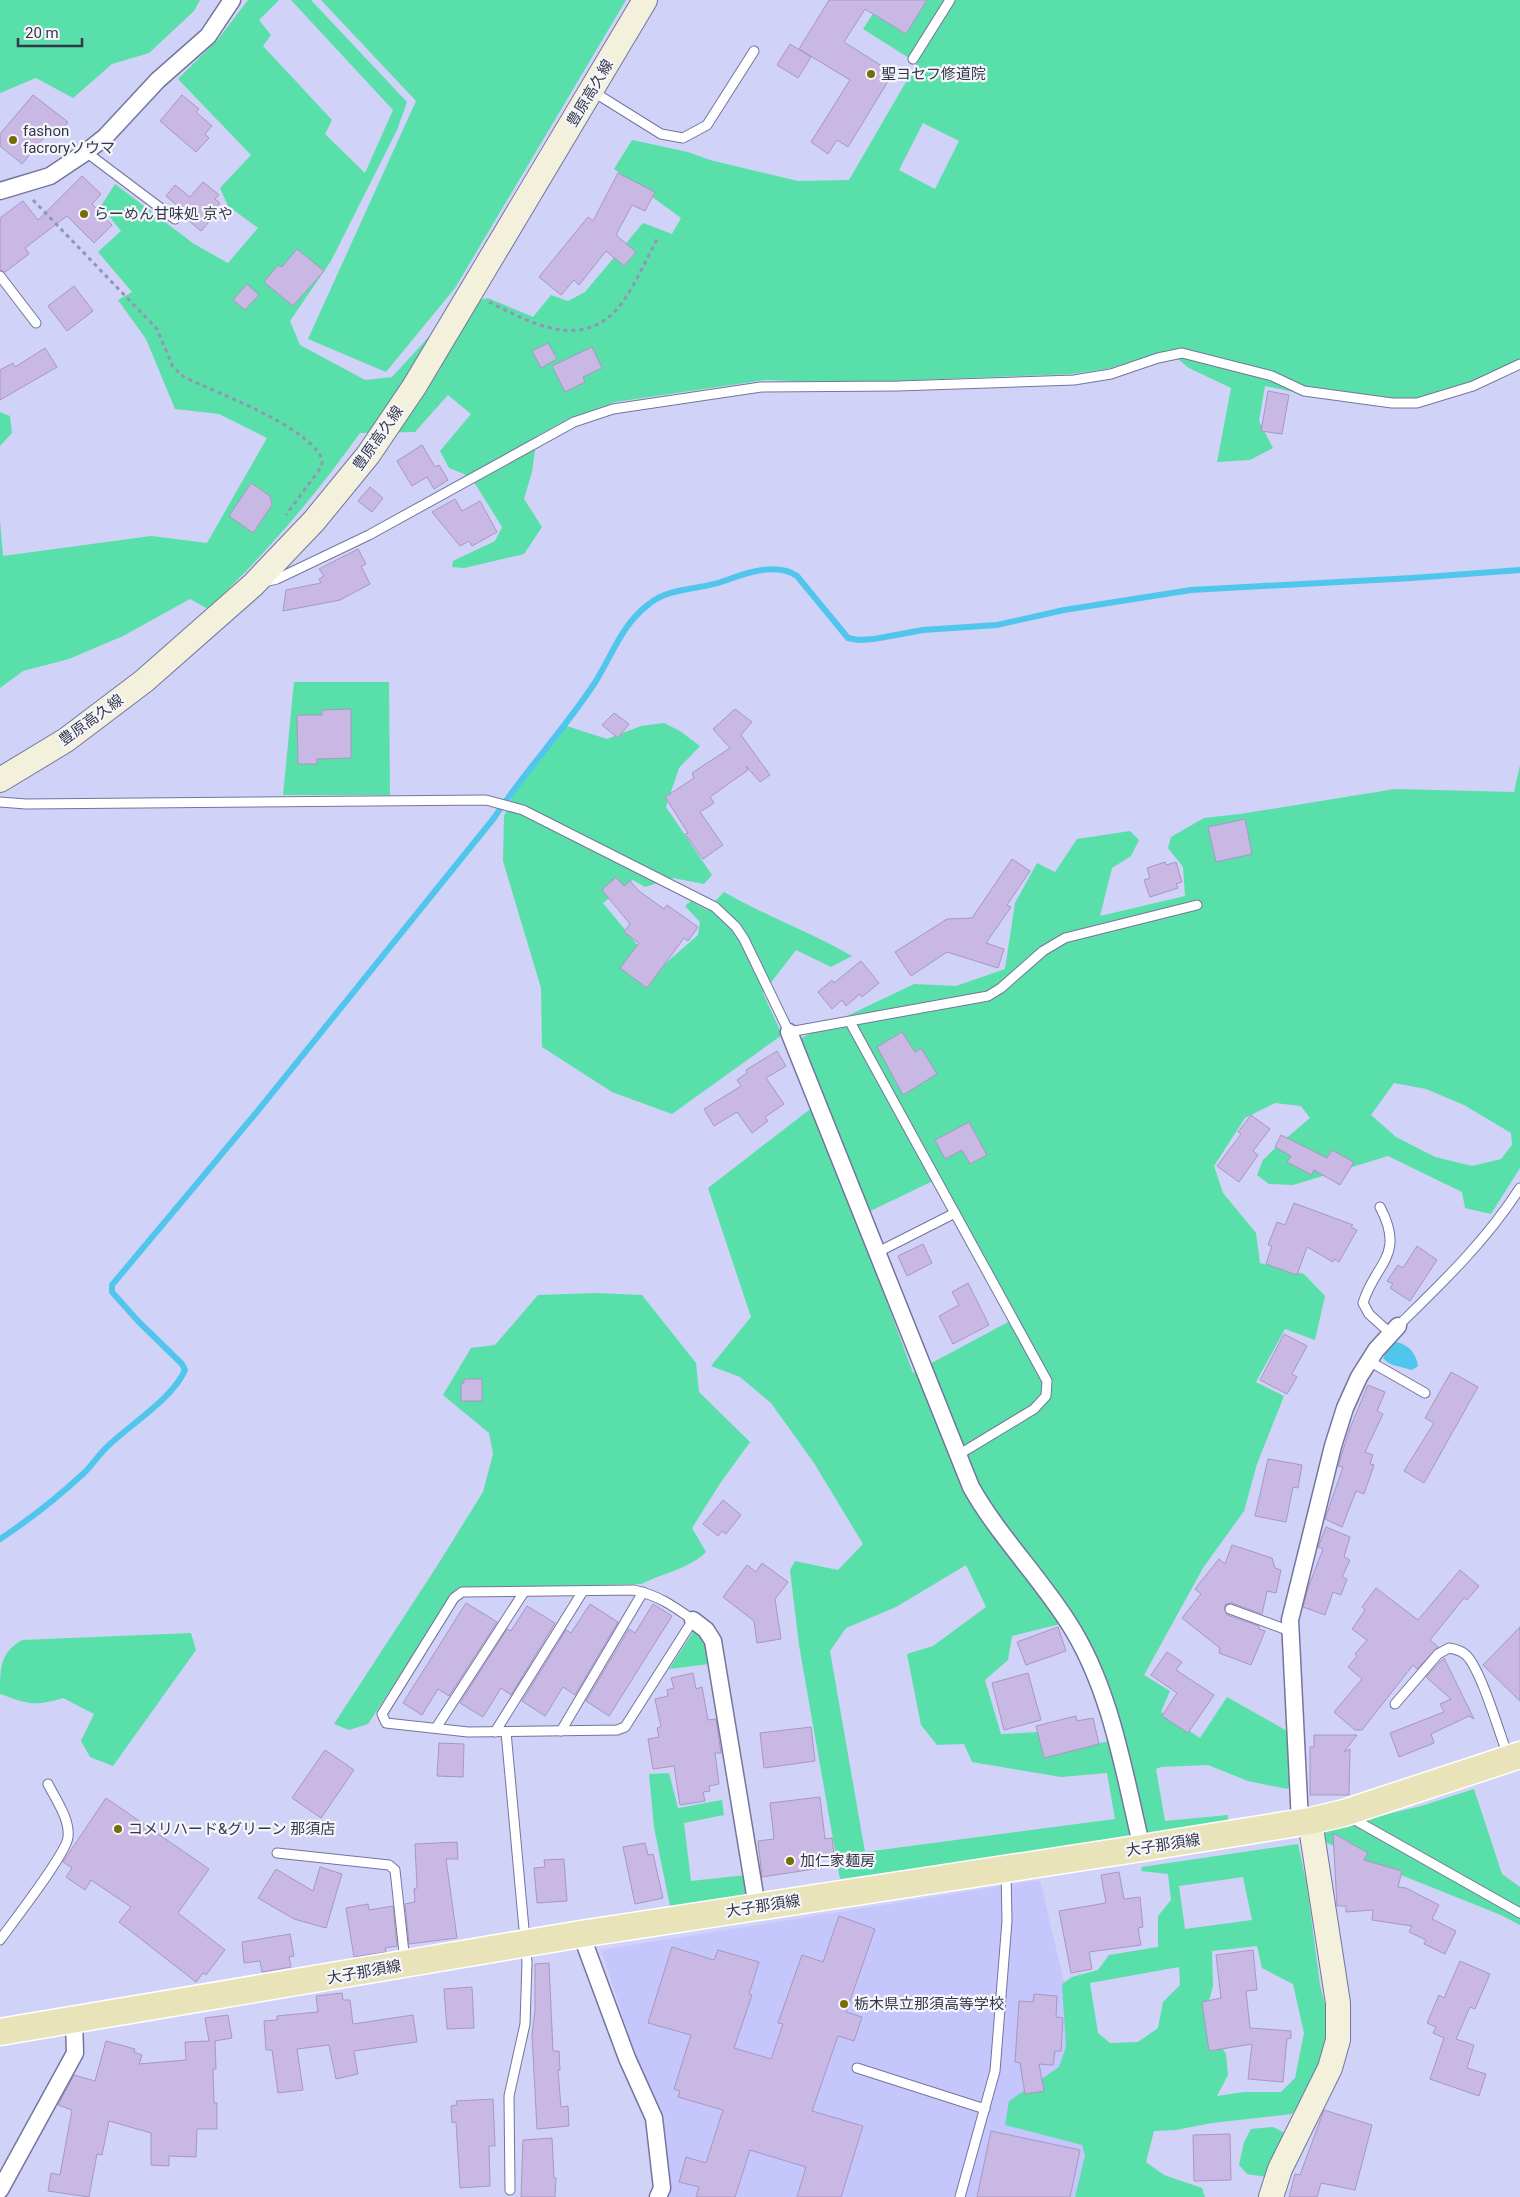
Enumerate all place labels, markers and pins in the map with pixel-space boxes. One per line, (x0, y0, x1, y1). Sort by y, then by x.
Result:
place label: 聖ヨセフ修道院 (881, 65, 986, 83)
marker: 聖ヨセフ修道院 (865, 68, 877, 80)
place label: fashon facroryソウマ (23, 122, 115, 157)
marker: fashon facroryソウマ (7, 134, 19, 146)
place label: らーめん甘味処 京や (94, 205, 233, 223)
marker: らーめん甘味処 京や (78, 208, 90, 220)
place label: コメリハード&グリーン 那須店 (128, 1820, 335, 1838)
marker: コメリハード&グリーン 那須店 (112, 1823, 124, 1835)
place label: 加仁家麺房 (800, 1852, 875, 1870)
marker: 加仁家麺房 (784, 1855, 796, 1867)
place label: 栃木県立那須高等学校 (854, 1995, 1004, 2013)
marker: 栃木県立那須高等学校 (838, 1998, 850, 2010)

